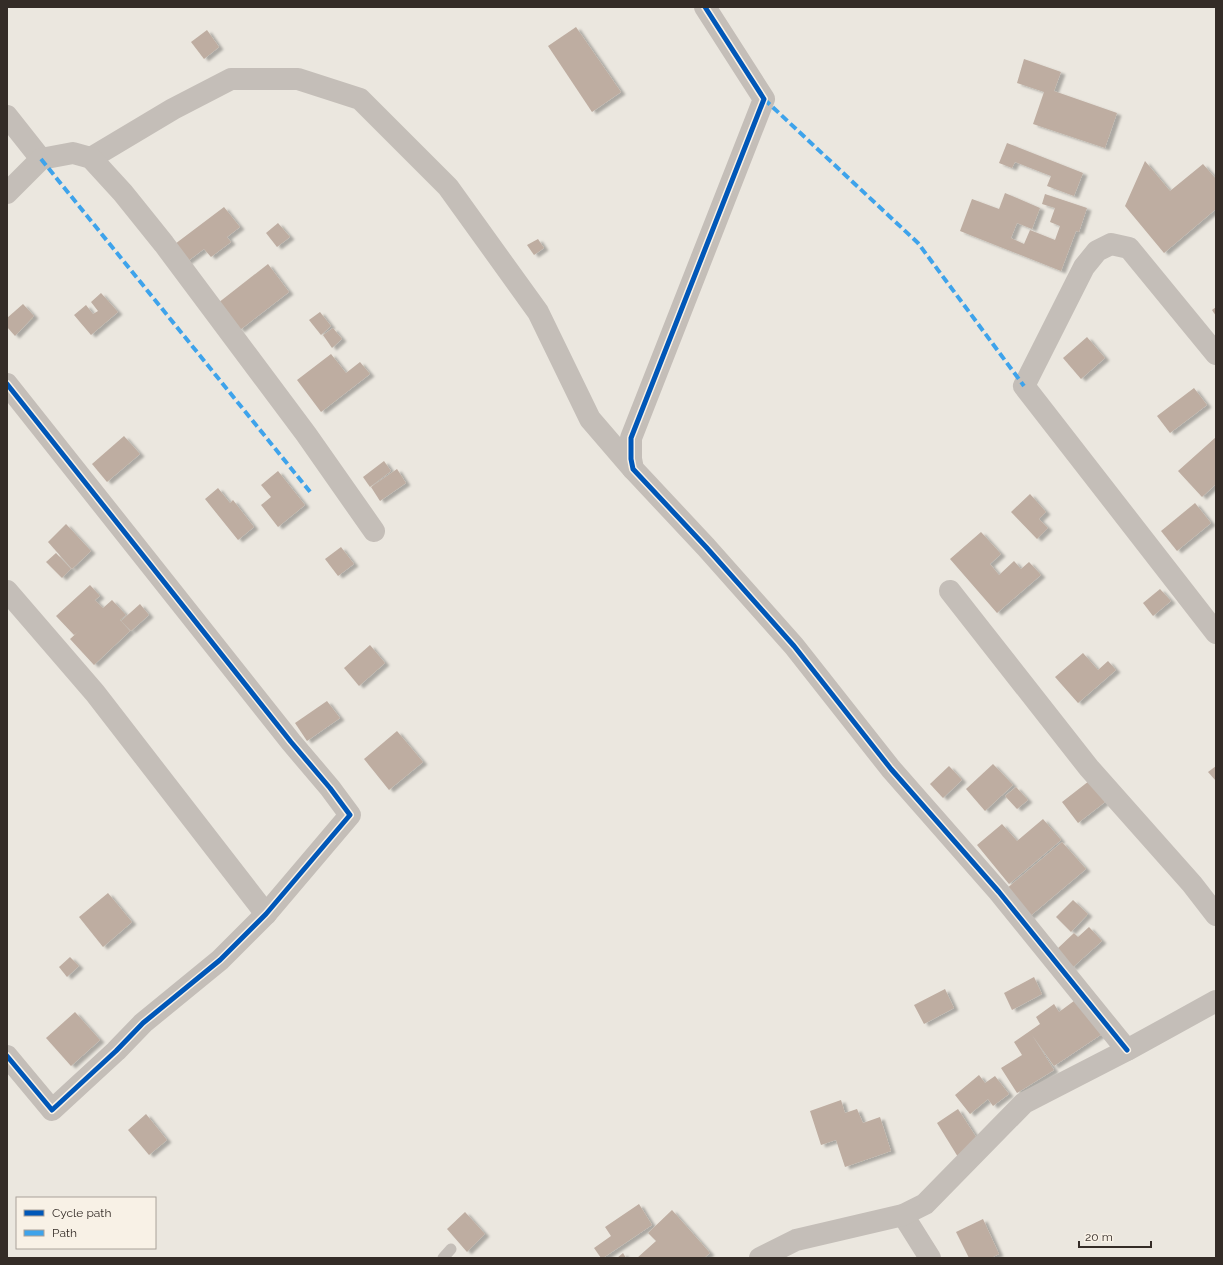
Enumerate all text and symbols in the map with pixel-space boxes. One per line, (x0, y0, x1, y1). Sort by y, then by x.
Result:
legend (16, 1197, 156, 1249)
text: Cycle path (52, 1206, 111, 1220)
scale bar (1079, 1223, 1151, 1249)
text: Path (52, 1226, 77, 1240)
text: 20 m (1085, 1230, 1113, 1244)

